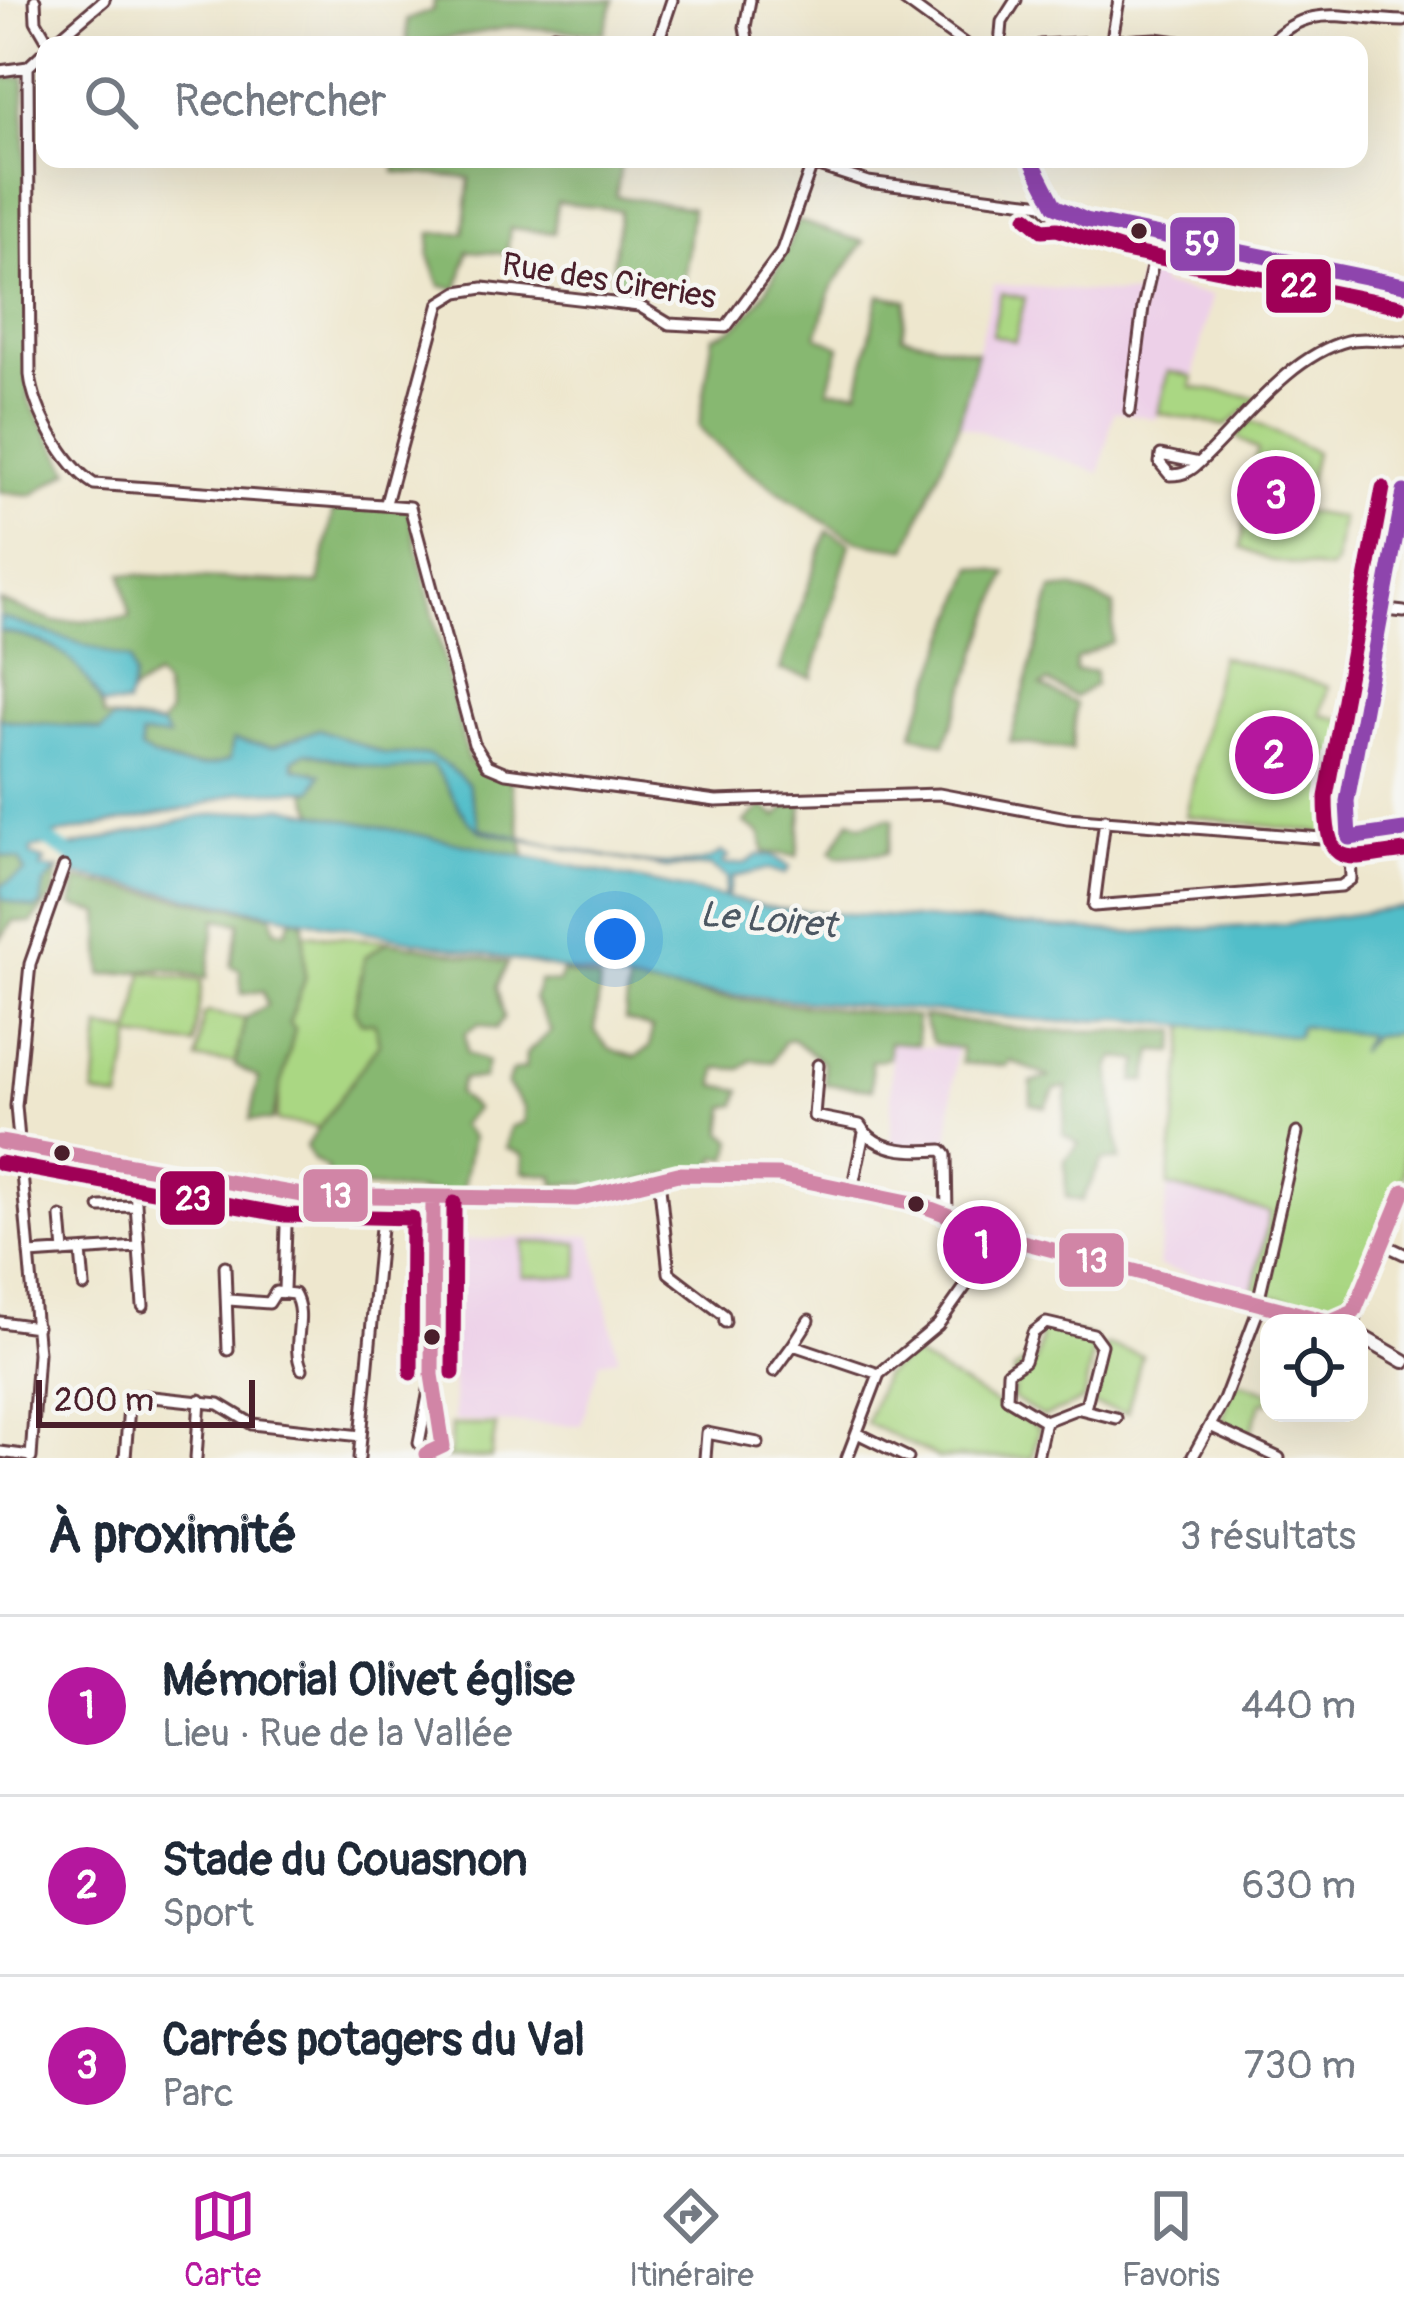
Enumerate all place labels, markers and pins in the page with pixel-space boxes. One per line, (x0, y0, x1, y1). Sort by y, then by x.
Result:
unlabelled marker (1128, 220, 1150, 242)
pin: 3 (1237, 450, 1315, 540)
pin: 2 (1235, 710, 1313, 800)
unlabelled marker (51, 1142, 73, 1164)
unlabelled marker (905, 1193, 927, 1215)
pin: 1 (943, 1200, 1021, 1290)
unlabelled marker (421, 1326, 443, 1348)

